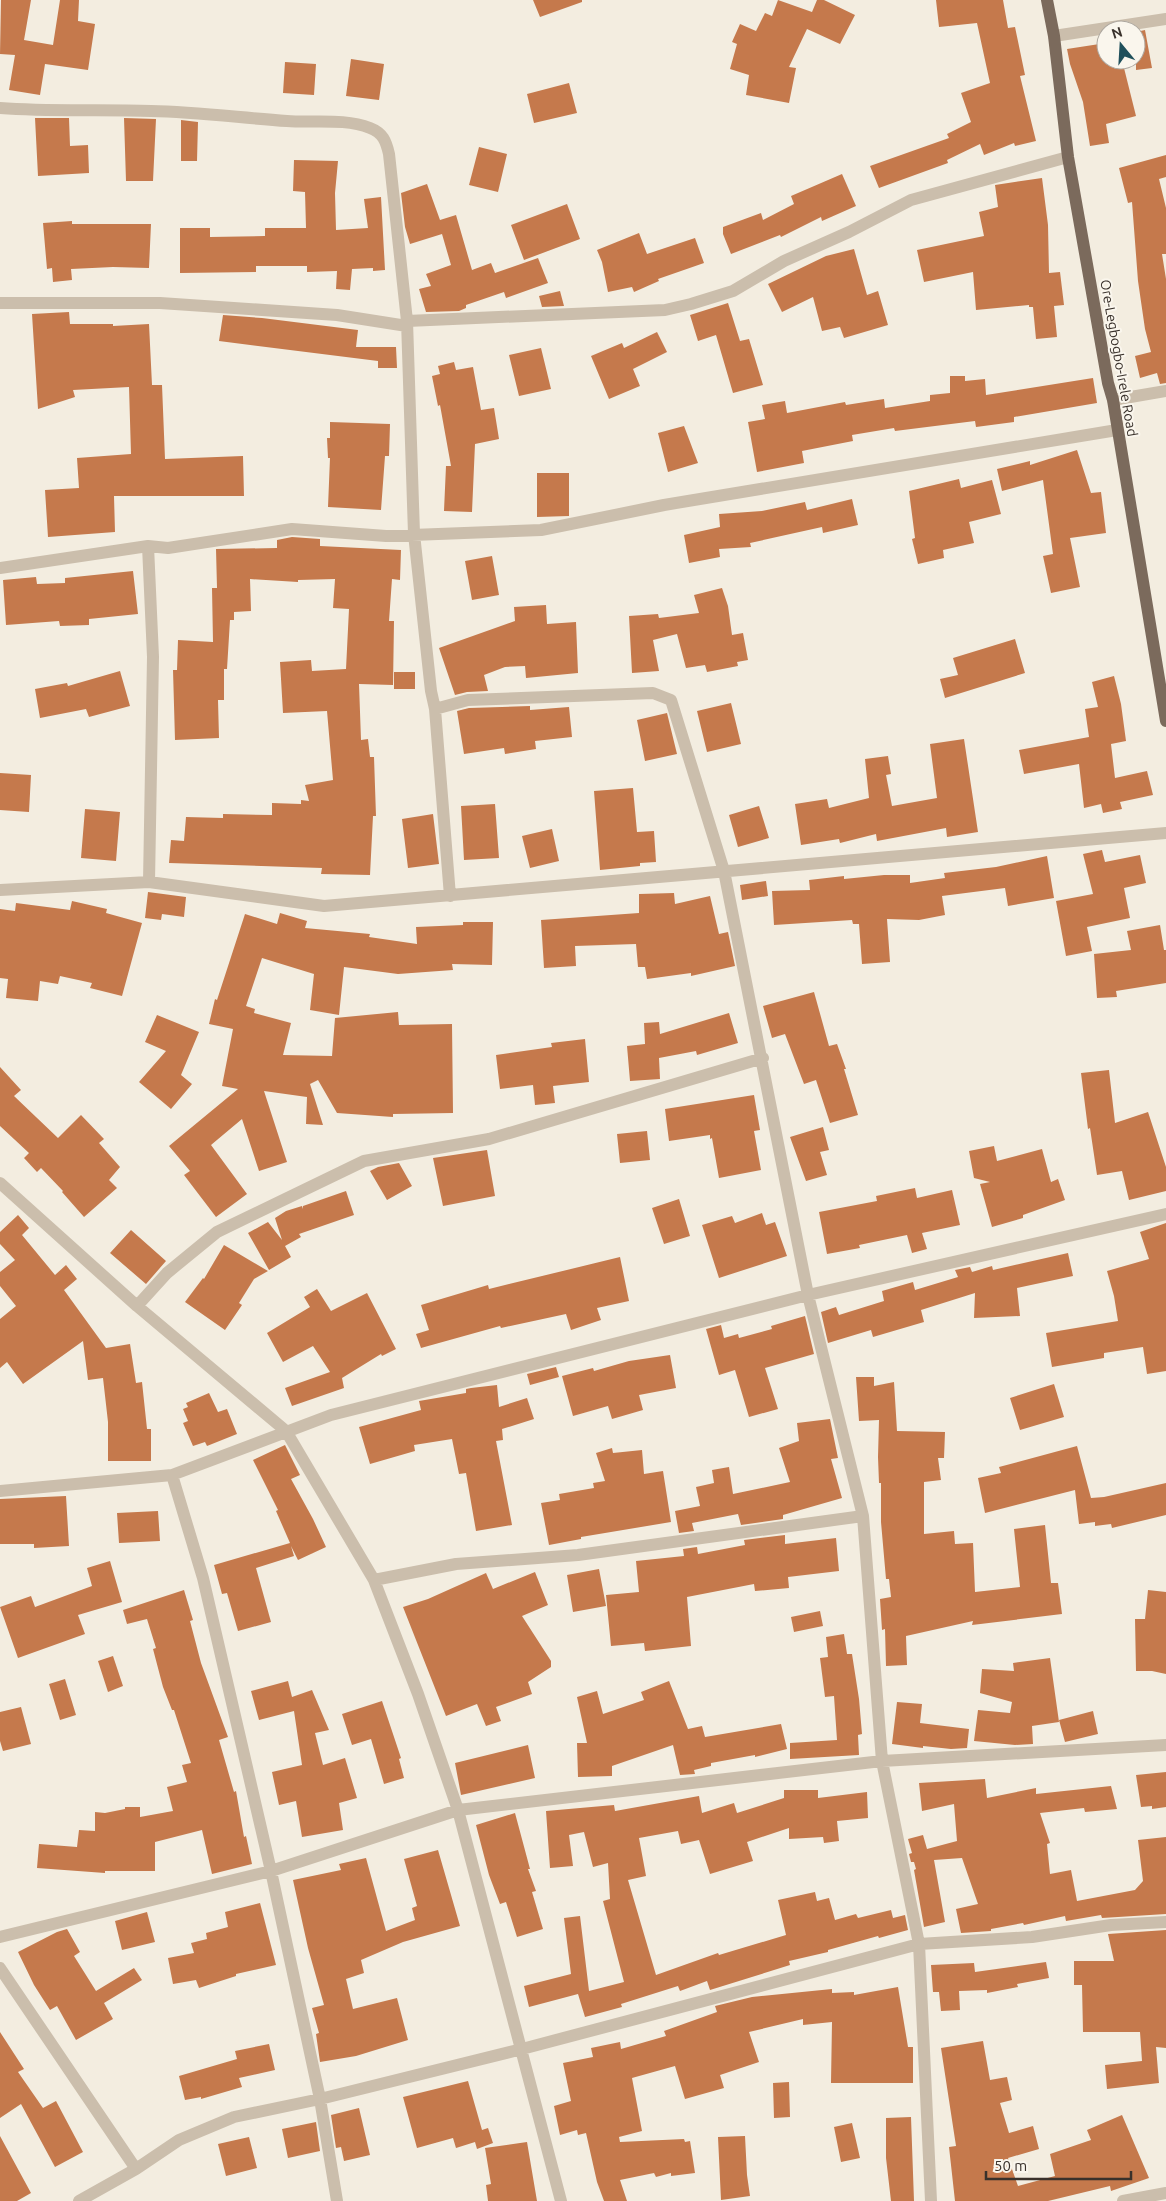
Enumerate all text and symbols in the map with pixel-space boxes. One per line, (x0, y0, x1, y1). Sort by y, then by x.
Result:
north arrow (1096, 20, 1146, 70)
text: N (1110, 23, 1124, 42)
street label: Ore-Legbogbo-Irele Road (1097, 278, 1141, 438)
scale bar (986, 2148, 1131, 2180)
text: 50 m (994, 2157, 1027, 2174)

